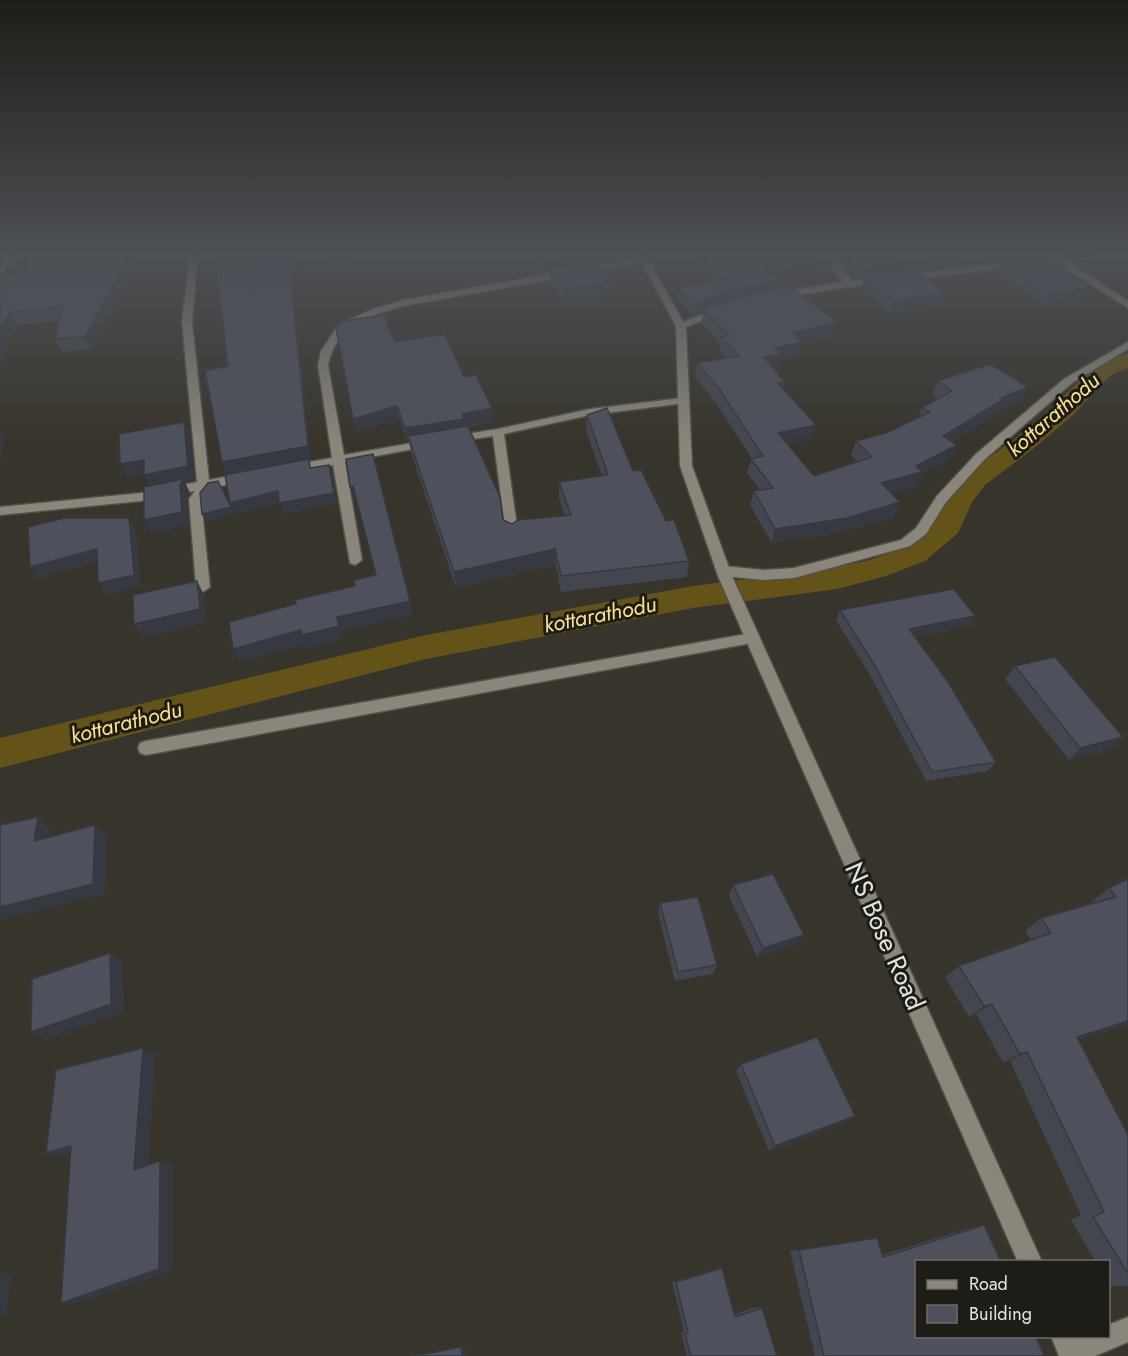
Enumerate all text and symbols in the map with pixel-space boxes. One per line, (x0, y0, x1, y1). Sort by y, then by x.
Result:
water label: kottarathodu (999, 365, 1107, 463)
water label: kottarathodu (541, 587, 659, 641)
water label: kottarathodu (67, 693, 185, 751)
street label: NS Bose Road (835, 856, 935, 1016)
legend (915, 1260, 1110, 1338)
text: Road (969, 1271, 1008, 1297)
text: Building (969, 1301, 1032, 1327)

